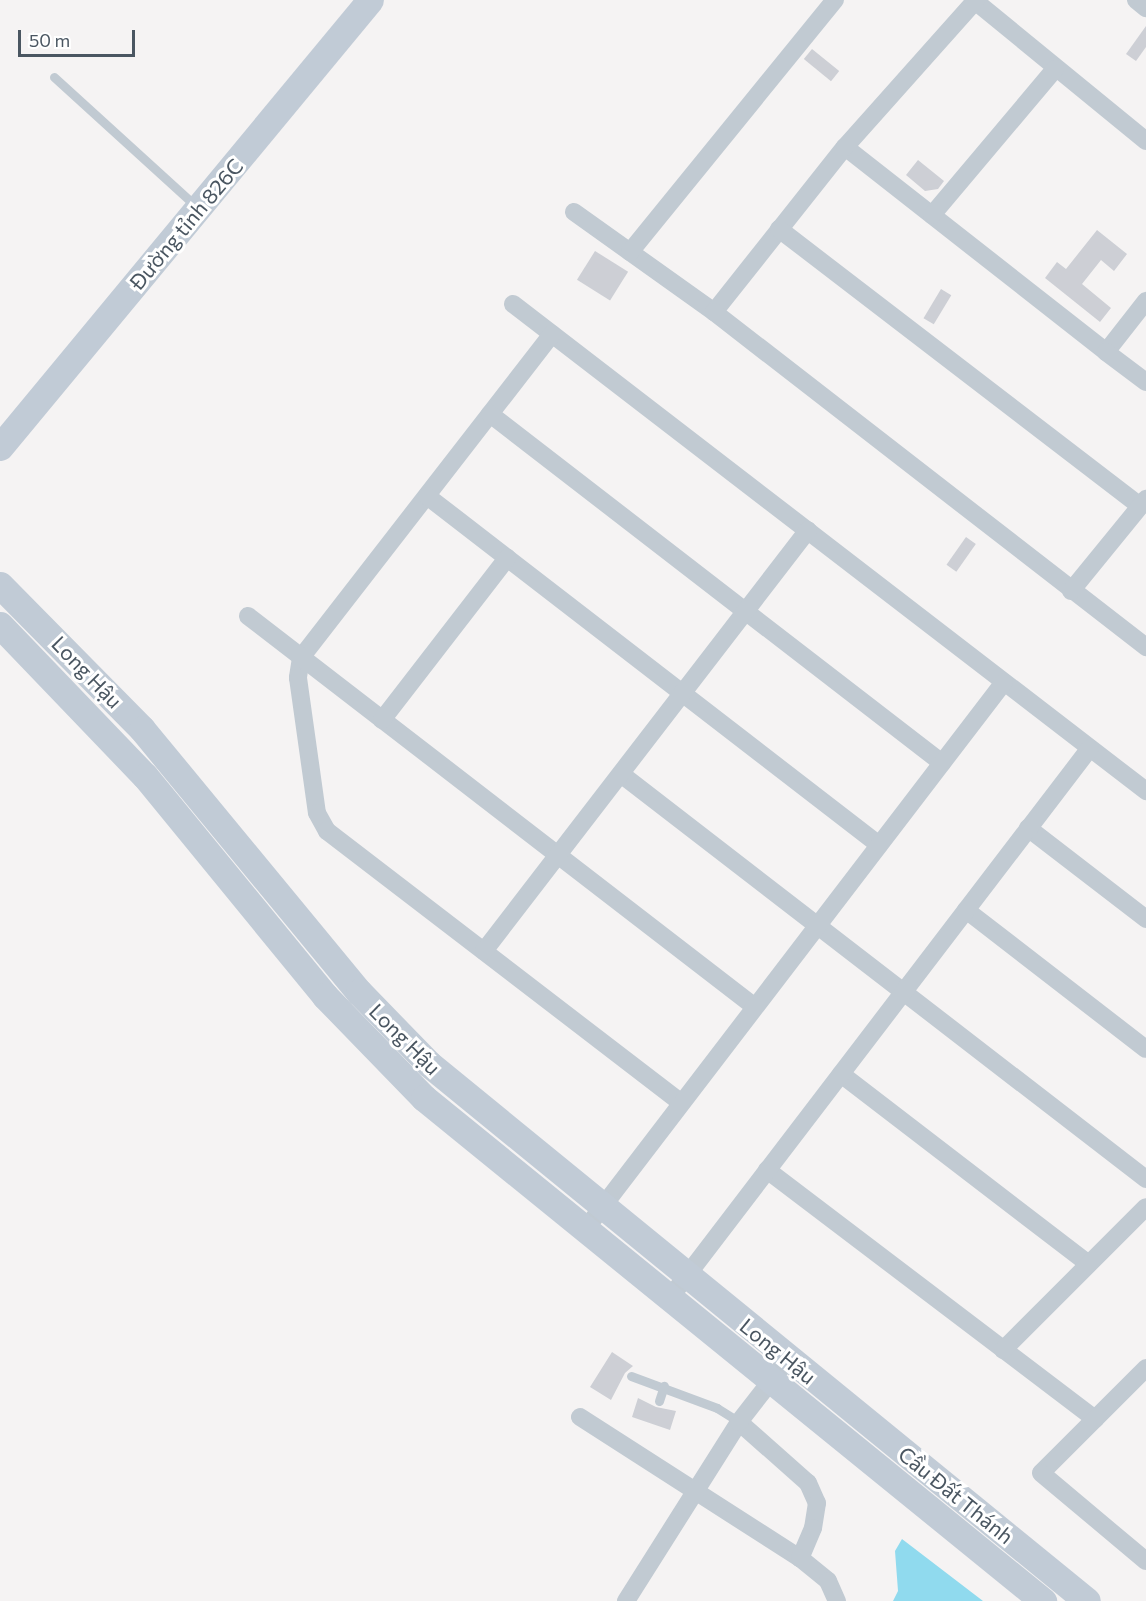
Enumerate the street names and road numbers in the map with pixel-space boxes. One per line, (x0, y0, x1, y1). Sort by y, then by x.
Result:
street label: Đường tỉnh 826C (124, 153, 248, 295)
street label: Long Hậu (47, 631, 127, 713)
street label: Long Hậu (364, 998, 446, 1080)
street label: Long Hậu (735, 1313, 821, 1389)
street label: Cầu Đất Thánh (893, 1441, 1019, 1549)

